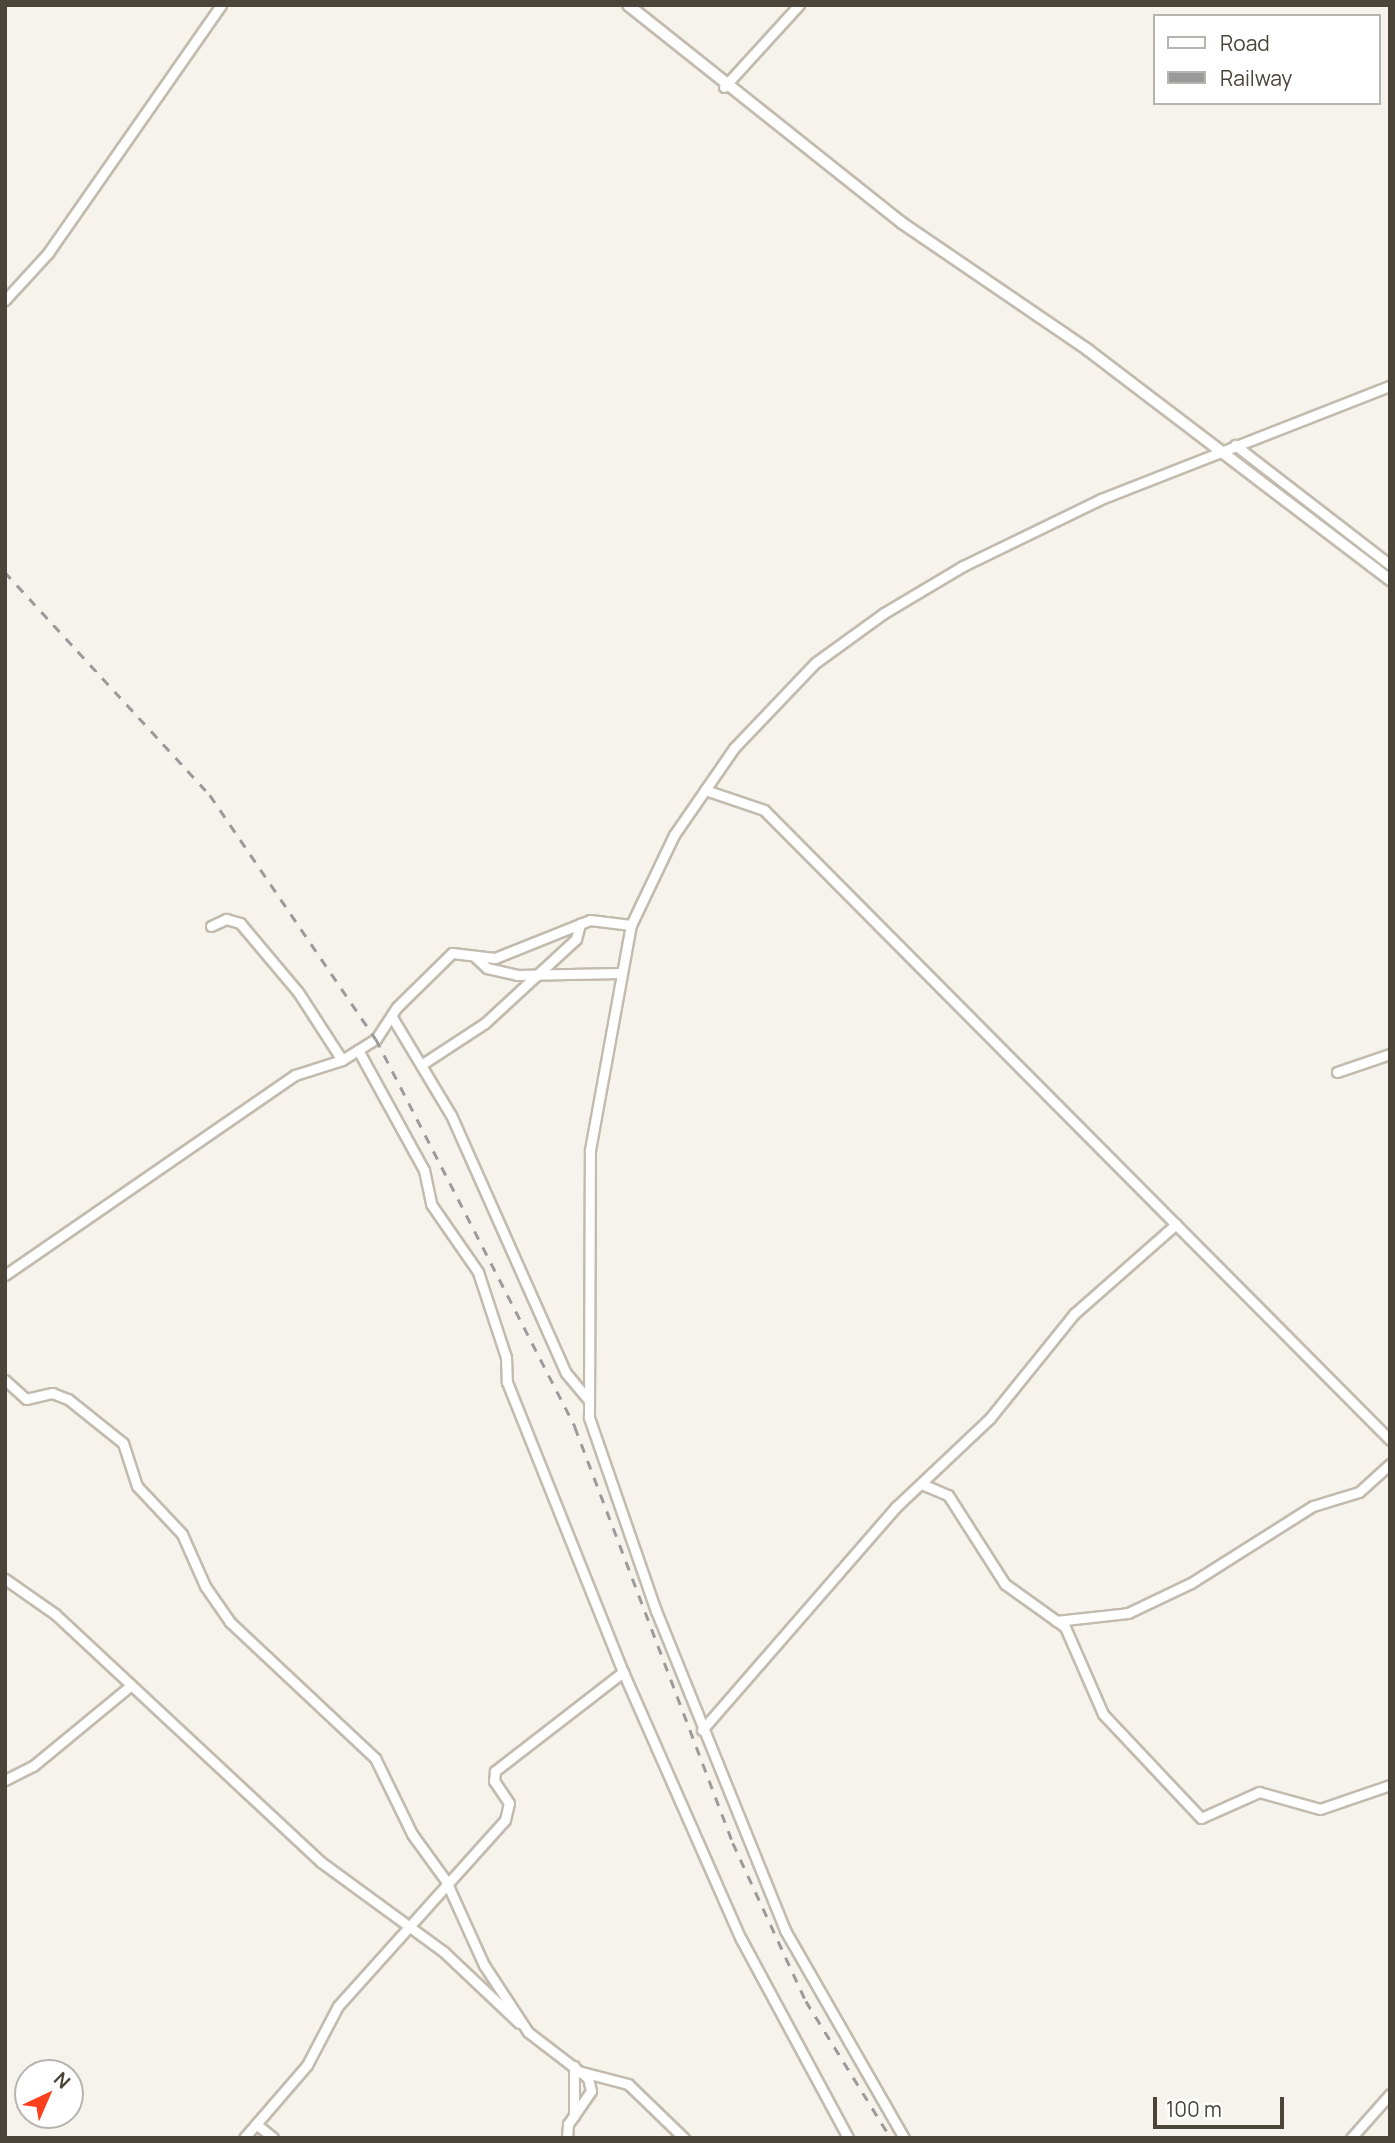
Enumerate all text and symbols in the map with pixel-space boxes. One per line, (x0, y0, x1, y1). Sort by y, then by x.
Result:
legend (1154, 14, 1381, 105)
text: Road (1220, 29, 1270, 57)
text: Railway (1220, 64, 1292, 92)
north arrow (14, 2059, 84, 2129)
text: N (48, 2066, 76, 2094)
scale bar (1157, 2084, 1288, 2128)
text: 100 m (1166, 2095, 1222, 2123)

